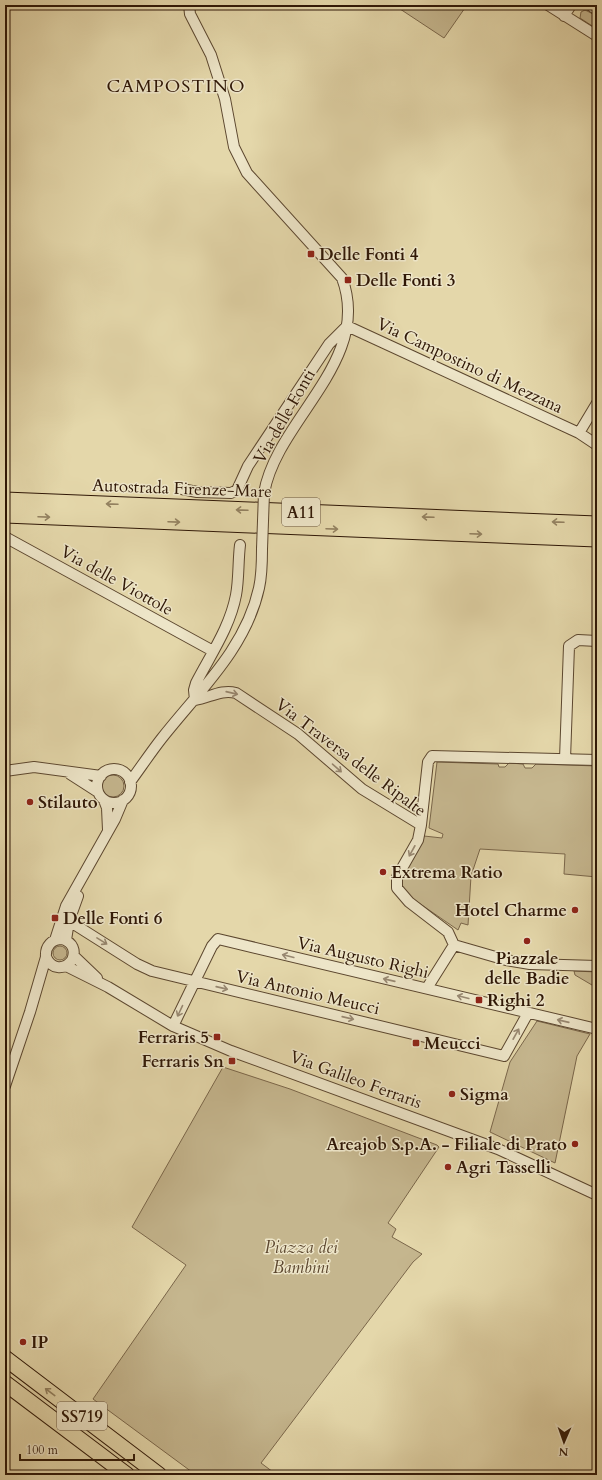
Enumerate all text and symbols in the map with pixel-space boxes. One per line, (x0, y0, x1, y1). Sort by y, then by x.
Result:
district label: CAMPOSTINO (107, 74, 246, 99)
place label: Delle Fonti 4 (319, 243, 419, 266)
marker: Delle Fonti 4 (306, 249, 316, 259)
place label: Delle Fonti 3 (356, 269, 456, 292)
marker: Delle Fonti 3 (343, 275, 353, 285)
street label: Via Campostino di Mezzana (373, 312, 567, 419)
street label: Via delle Fonti (248, 365, 321, 468)
street label: Autostrada Firenze-Mare (92, 474, 272, 503)
road number: A11 (282, 498, 320, 526)
one-way arrow (106, 500, 119, 508)
one-way arrow (236, 506, 249, 513)
one-way arrow (37, 513, 50, 521)
one-way arrow (422, 514, 435, 521)
one-way arrow (167, 518, 180, 526)
one-way arrow (552, 519, 565, 526)
one-way arrow (325, 525, 338, 532)
one-way arrow (469, 531, 482, 538)
street label: Via delle Viottole (56, 540, 177, 621)
one-way arrow (225, 690, 238, 697)
street label: Via Traversa delle Ripalte (271, 693, 431, 822)
one-way arrow (332, 763, 342, 772)
place label: Stilauto (38, 791, 98, 814)
marker: Stilauto (25, 797, 35, 807)
one-way arrow (407, 845, 415, 857)
place label: Extrema Ratio (391, 861, 503, 884)
marker: Extrema Ratio (378, 867, 388, 877)
place label: Hotel Charme (455, 899, 567, 922)
marker: Hotel Charme (570, 905, 580, 915)
place label: Delle Fonti 6 (63, 907, 163, 930)
marker: Delle Fonti 6 (50, 913, 60, 923)
street label: Via Augusto Righi (295, 931, 431, 984)
marker: Piazzale delle Badie (522, 936, 532, 946)
one-way arrow (96, 938, 108, 946)
place label: Piazzale delle Badie (485, 947, 569, 990)
one-way arrow (282, 952, 295, 959)
street label: Via Antonio Meucci (234, 965, 382, 1020)
one-way arrow (383, 975, 396, 983)
one-way arrow (215, 985, 228, 992)
place label: Righi 2 (487, 989, 545, 1012)
one-way arrow (457, 993, 470, 1000)
marker: Righi 2 (474, 995, 484, 1005)
one-way arrow (176, 1004, 183, 1016)
one-way arrow (341, 1015, 354, 1023)
one-way arrow (556, 1017, 569, 1024)
place label: Ferraris 5 (138, 1026, 209, 1049)
one-way arrow (513, 1028, 521, 1040)
marker: Ferraris 5 (212, 1032, 222, 1042)
place label: Meucci (424, 1032, 481, 1055)
marker: Meucci (411, 1038, 421, 1048)
street label: Via Galileo Ferraris (287, 1045, 425, 1114)
place label: Ferraris Sn (142, 1050, 224, 1073)
marker: Ferraris Sn (227, 1056, 237, 1066)
place label: Sigma (460, 1083, 509, 1106)
marker: Sigma (447, 1089, 457, 1099)
place label: Areajob S.p.A. - Filiale di Prato (326, 1133, 567, 1156)
marker: Areajob S.p.A. - Filiale di Prato (570, 1139, 580, 1149)
place label: Agri Tasselli (456, 1156, 551, 1179)
marker: Agri Tasselli (443, 1162, 453, 1172)
park label: Piazza dei Bambini (264, 1236, 338, 1279)
place label: IP (31, 1331, 49, 1354)
marker: IP (18, 1337, 28, 1347)
one-way arrow (45, 1388, 56, 1396)
road number: SS719 (57, 1402, 107, 1430)
north arrow (544, 1422, 584, 1462)
scale bar (20, 1436, 134, 1462)
text: 100 m (26, 1442, 59, 1458)
text: N (558, 1444, 569, 1459)

